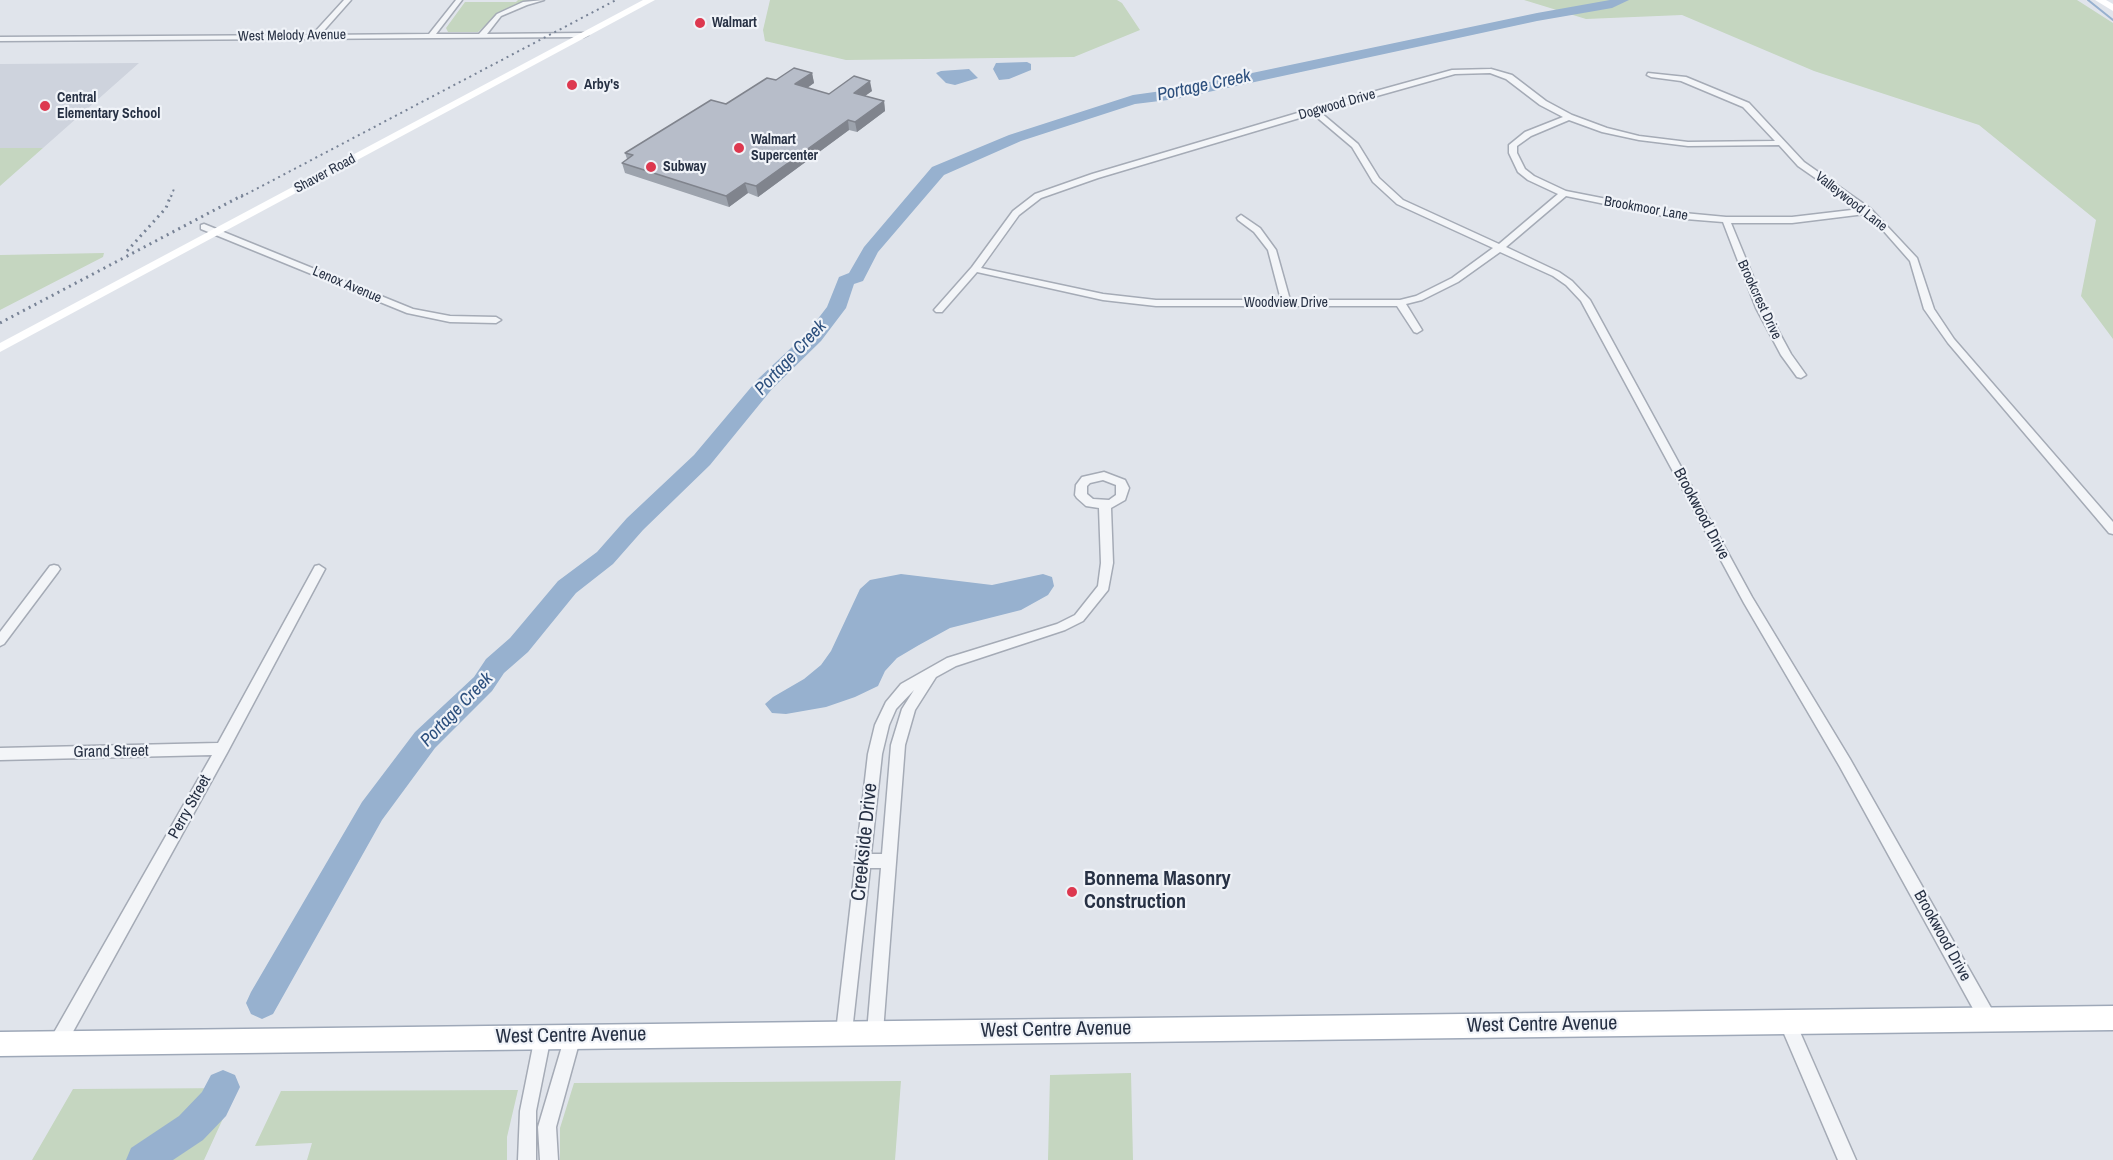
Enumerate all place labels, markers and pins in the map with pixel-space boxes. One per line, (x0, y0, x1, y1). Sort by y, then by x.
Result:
place label: Walmart (712, 15, 757, 31)
marker: Walmart (693, 16, 707, 30)
place label: Arby's (584, 77, 619, 93)
marker: Arby's (565, 78, 579, 92)
place label: Central Elementary School (57, 90, 160, 122)
marker: Central Elementary School (38, 99, 52, 113)
place label: Walmart Supercenter (751, 132, 818, 164)
marker: Walmart Supercenter (732, 141, 746, 155)
place label: Subway (663, 159, 706, 175)
marker: Subway (644, 160, 658, 174)
place label: Bonnema Masonry Construction (1084, 868, 1231, 915)
marker: Bonnema Masonry Construction (1065, 885, 1079, 899)

